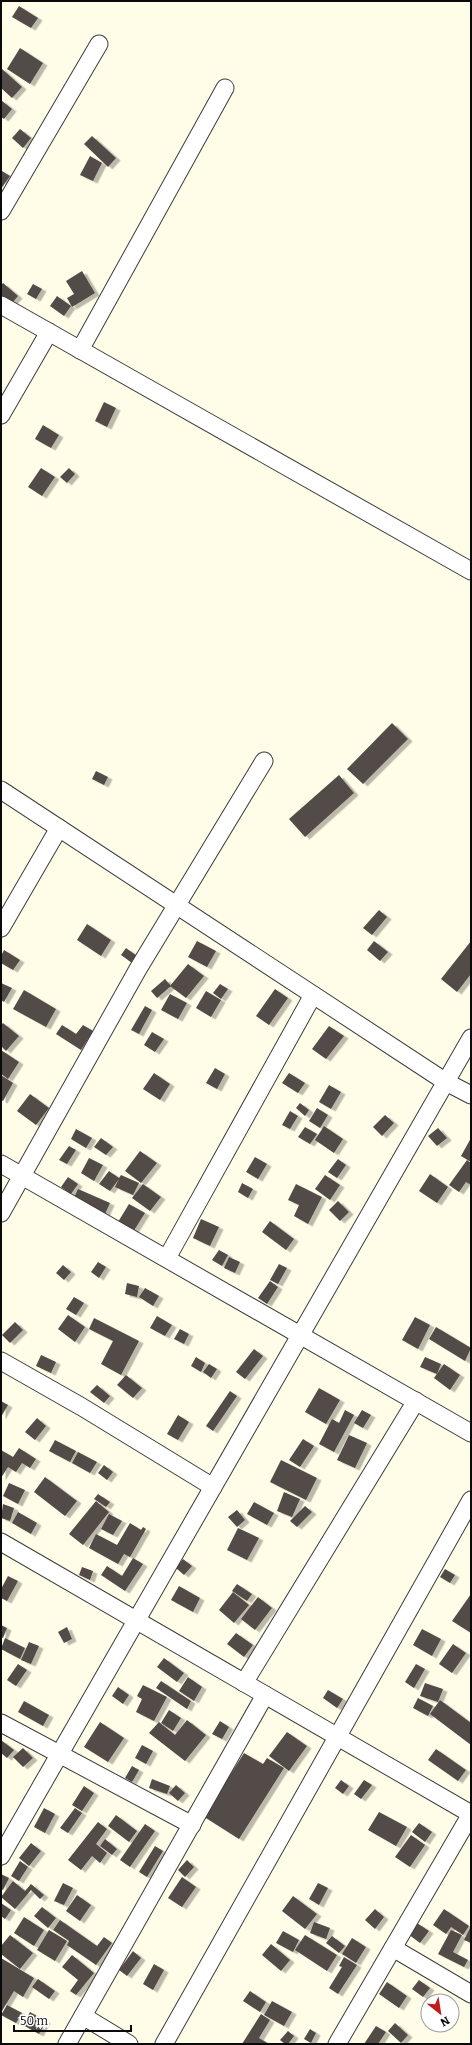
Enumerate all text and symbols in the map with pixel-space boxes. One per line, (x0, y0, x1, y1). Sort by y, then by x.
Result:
north arrow (420, 1993, 460, 2033)
scale bar (14, 2007, 131, 2033)
text: N (437, 2013, 452, 2029)
text: 50 m (20, 2014, 49, 2028)

